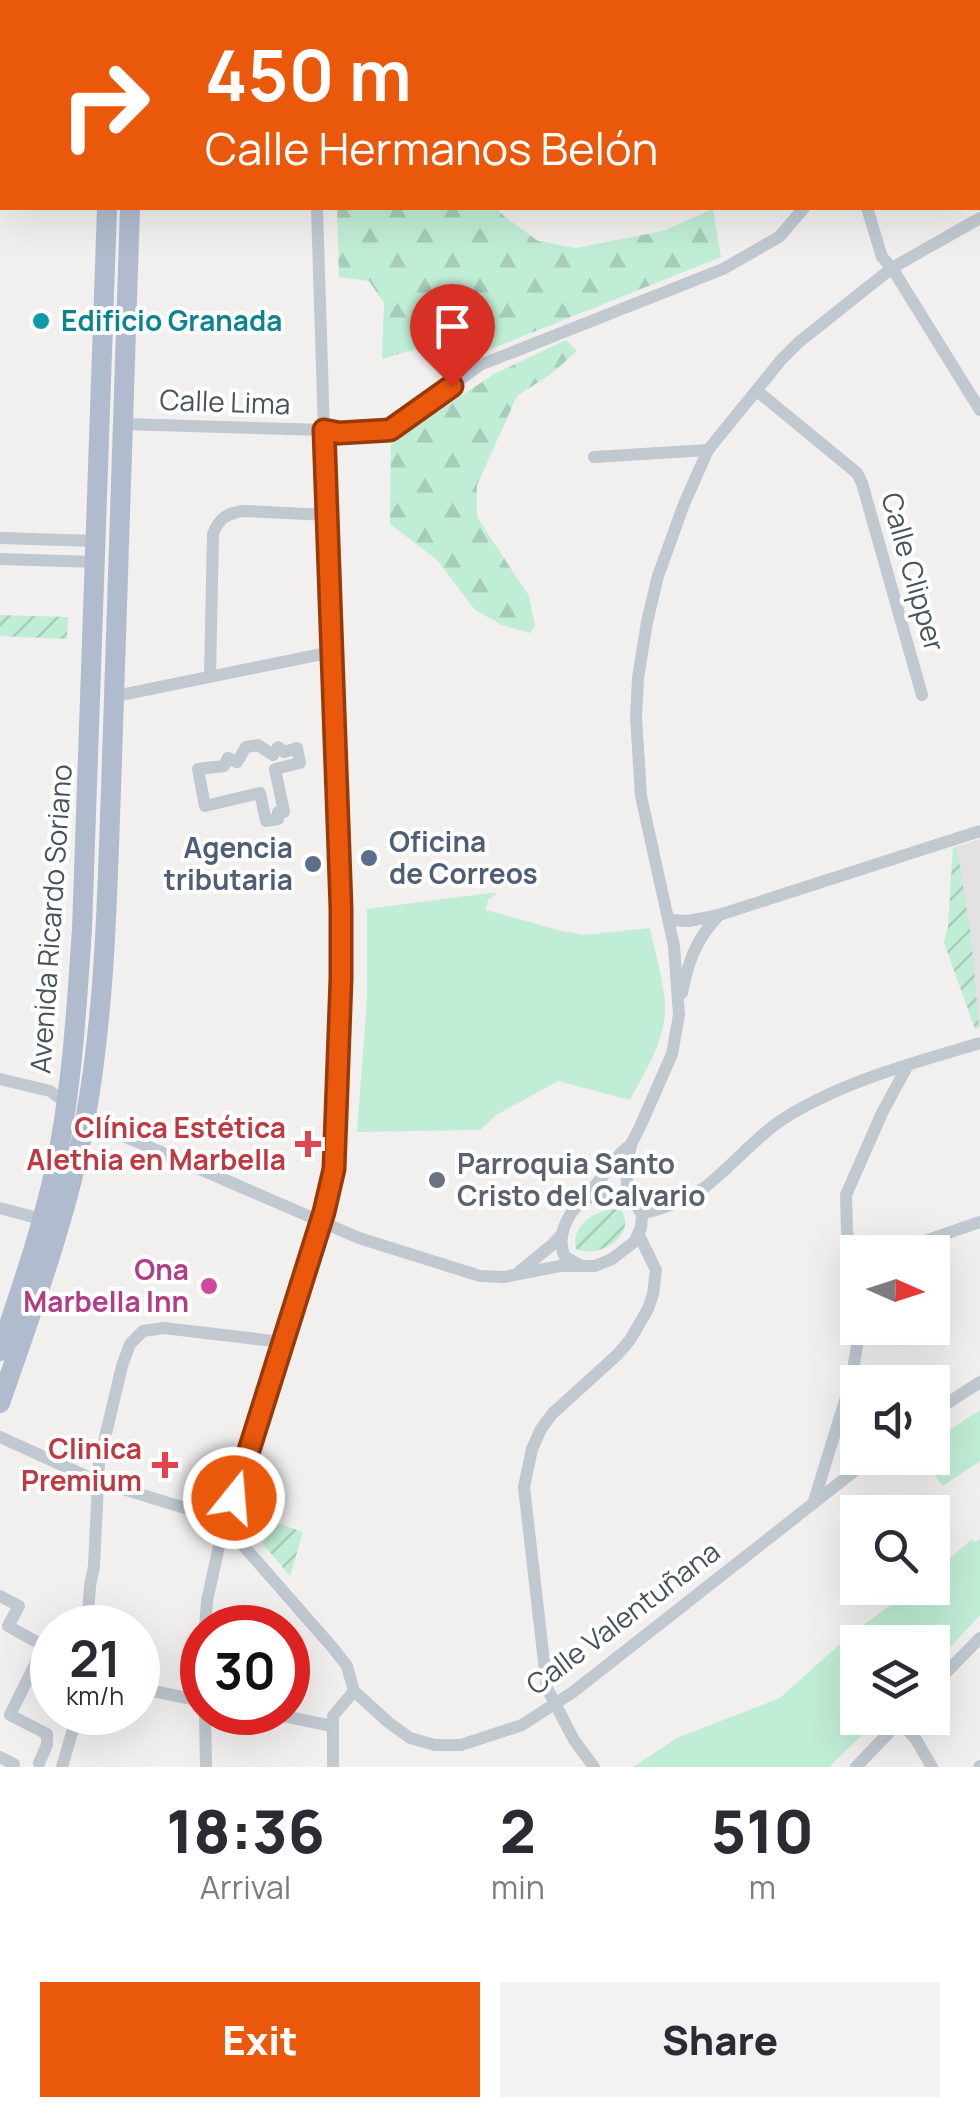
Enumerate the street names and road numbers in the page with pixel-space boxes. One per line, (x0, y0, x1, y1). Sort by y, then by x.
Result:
street label: Calle Lima (159, 380, 291, 422)
street label: Calle Clipper (873, 488, 955, 655)
street label: Avenida Ricardo Soriano (20, 763, 80, 1075)
street label: Calle Valentuñana (518, 1532, 727, 1703)

